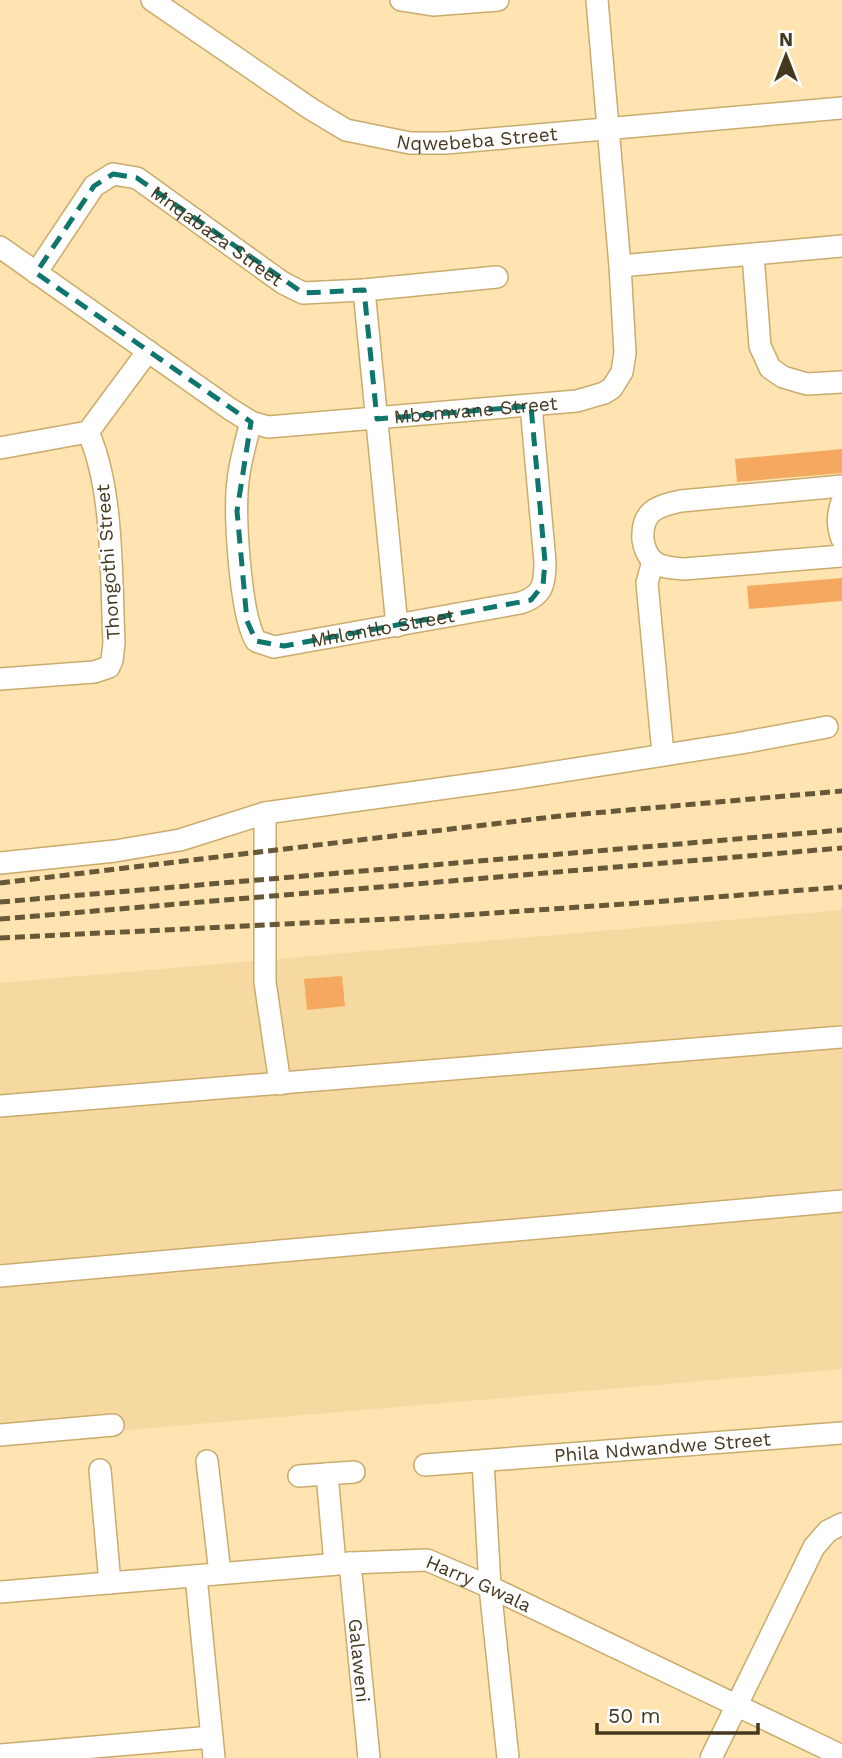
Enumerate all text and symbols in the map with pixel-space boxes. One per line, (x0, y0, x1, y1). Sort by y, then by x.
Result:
north arrow (751, 21, 821, 91)
text: N (779, 28, 793, 51)
street label: Nqwebeba Street (395, 122, 558, 155)
street label: Mnqabaza Street (146, 180, 288, 291)
street label: Mbomvane Street (393, 391, 558, 428)
street label: Thongothi Street (91, 483, 125, 641)
street label: Mhlontlo Street (309, 603, 456, 652)
street label: Phila Ndwandwe Street (553, 1427, 771, 1467)
street label: Harry Gwala (423, 1550, 535, 1617)
street label: Galaweni (344, 1617, 375, 1704)
scale bar (597, 1692, 758, 1736)
text: 50 m (608, 1703, 660, 1728)

